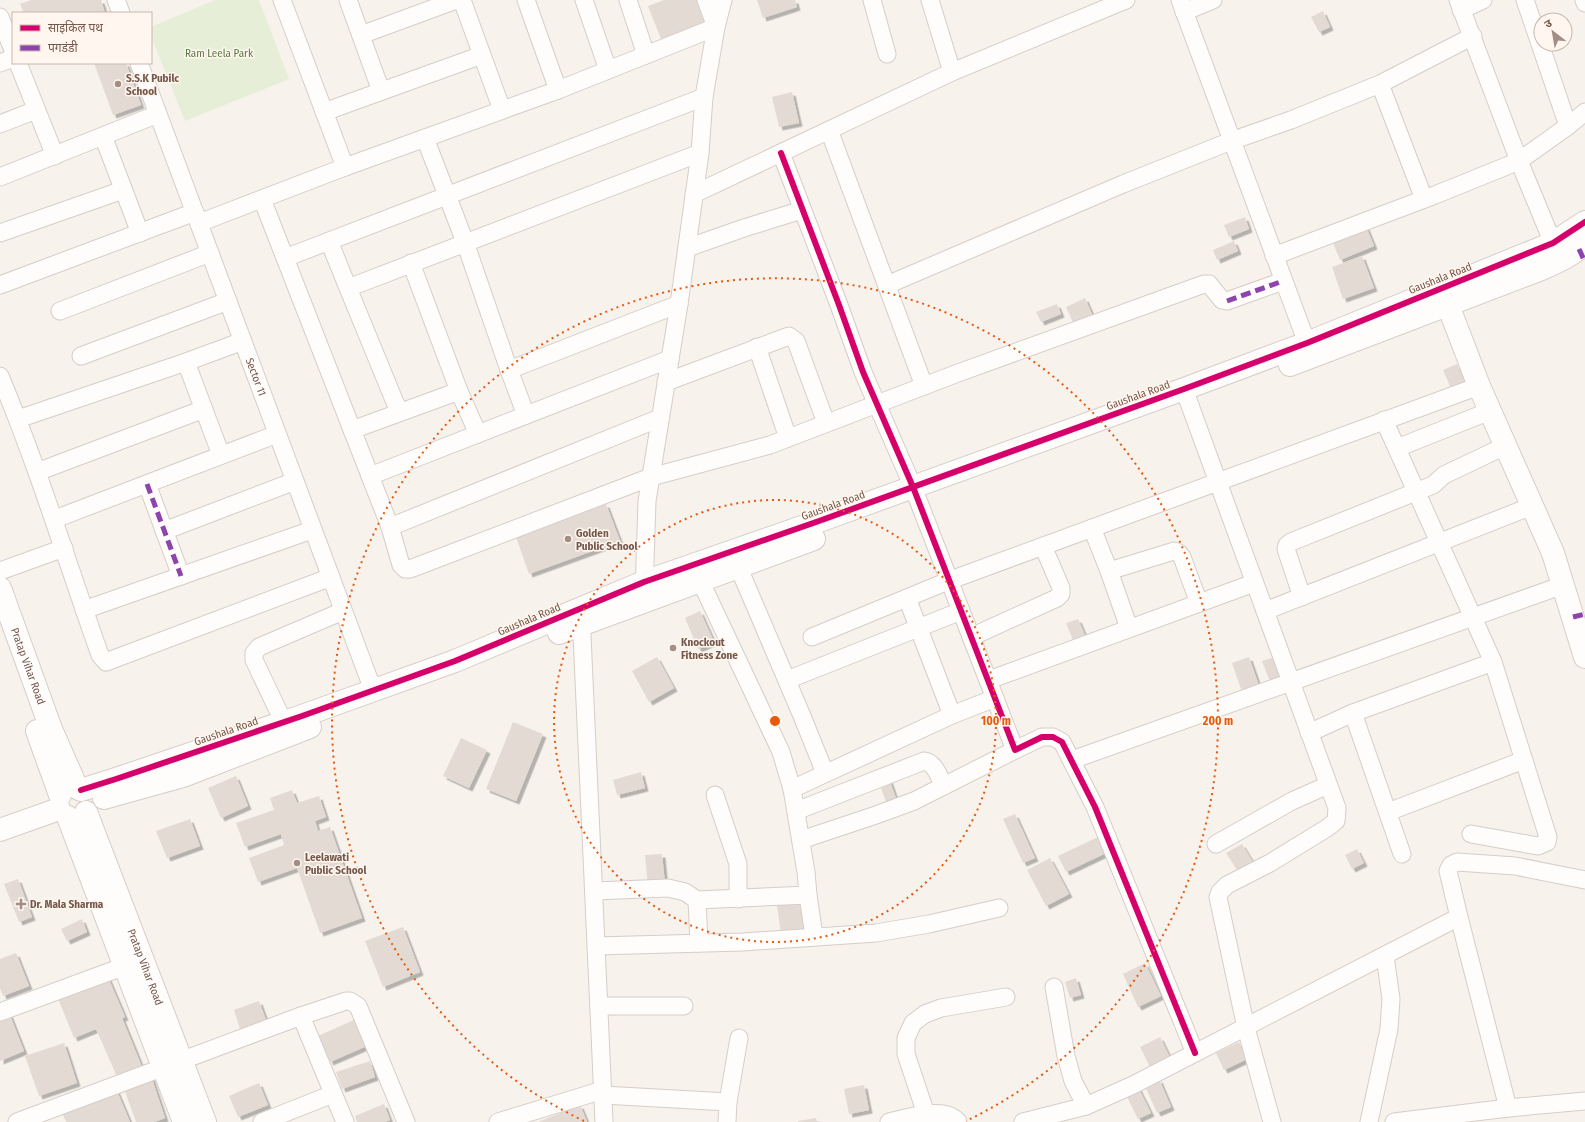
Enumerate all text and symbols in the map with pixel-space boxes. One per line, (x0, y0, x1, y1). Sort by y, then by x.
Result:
legend (12, 12, 152, 64)
north arrow (1533, 12, 1573, 52)
text: उ (1542, 16, 1555, 31)
text: साइकिल पथ (48, 20, 103, 35)
text: पगडंडी (48, 40, 78, 55)
park label: Ram Leela Park (185, 47, 254, 60)
place label: S.S.K Pubilc School (126, 72, 179, 98)
marker: S.S.K Pubilc School (113, 79, 123, 89)
street label: Gaushala Road (1407, 260, 1474, 297)
street label: Sector 11 (243, 356, 269, 398)
street label: Gaushala Road (1105, 378, 1172, 413)
street label: Gaushala Road (800, 488, 867, 523)
place label: Golden Public School (576, 527, 638, 553)
marker: Golden Public School (563, 534, 573, 544)
street label: Gaushala Road (496, 600, 563, 639)
street label: Pratap Vihar Road (8, 626, 48, 706)
place label: Knockout Fitness Zone (681, 636, 738, 662)
marker: Knockout Fitness Zone (668, 643, 678, 653)
street label: Gaushala Road (192, 714, 260, 749)
centre of rings (768, 714, 782, 728)
text: 100 m (981, 714, 1011, 728)
text: 200 m (1202, 714, 1233, 728)
place label: Leelawati Public School (305, 851, 367, 877)
marker: Leelawati Public School (292, 858, 302, 868)
marker: Dr. Mala Sharma (15, 898, 27, 910)
place label: Dr. Mala Sharma (30, 898, 104, 911)
street label: Pratap Vihar Road (124, 927, 166, 1007)

